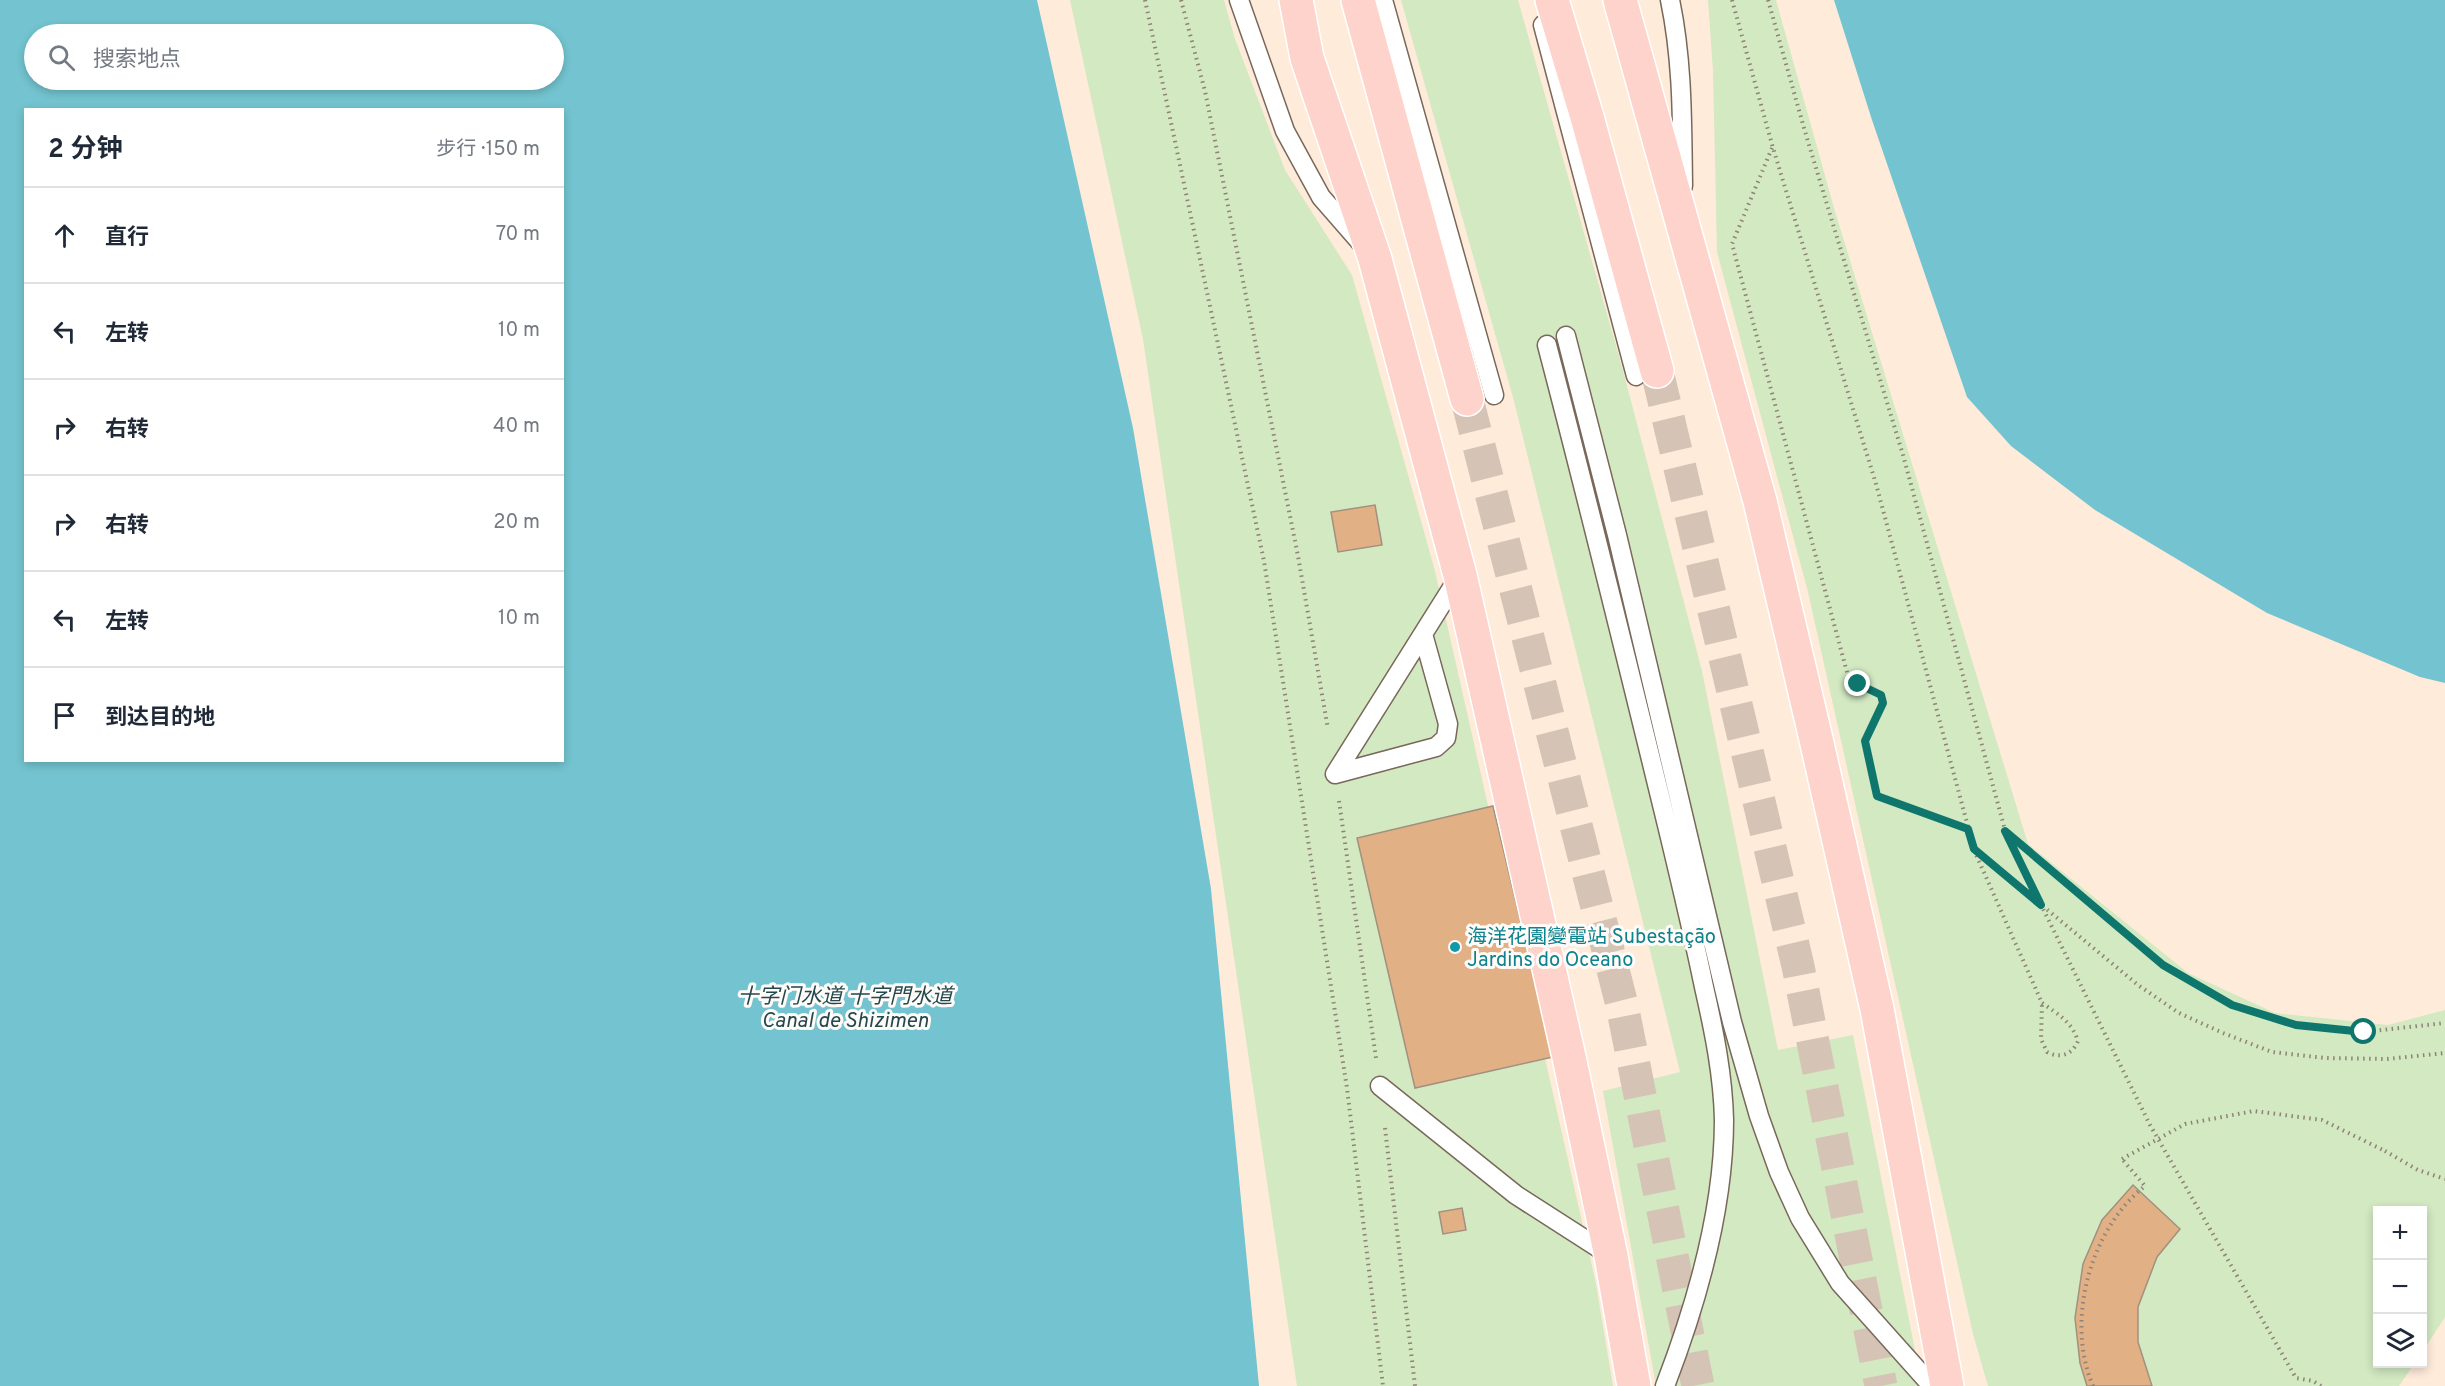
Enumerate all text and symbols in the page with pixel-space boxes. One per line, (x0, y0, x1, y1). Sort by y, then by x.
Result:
search box (24, 24, 564, 90)
icon: search (45, 41, 78, 74)
text: 搜索地点 (93, 47, 181, 74)
text: 2 分钟 (48, 134, 122, 167)
text: 步行 · 150 m (436, 137, 540, 163)
icon: ahead (48, 219, 81, 252)
text: 70 m (496, 222, 540, 248)
text: 直行 (105, 225, 149, 252)
icon: left (48, 315, 81, 348)
text: 10 m (498, 318, 540, 344)
text: 左转 (105, 321, 149, 348)
icon: right (48, 411, 81, 444)
text: 40 m (493, 414, 540, 440)
text: 右转 (105, 417, 149, 444)
icon: right (48, 507, 81, 540)
text: 20 m (493, 510, 540, 536)
text: 右转 (105, 513, 149, 540)
icon: left (48, 603, 81, 636)
text: 10 m (498, 606, 540, 632)
text: 左转 (105, 609, 149, 636)
route end (1844, 670, 1870, 696)
icon: arrive (48, 699, 81, 732)
text: 到达目的地 (105, 705, 215, 732)
place label: 海洋花園變電站 Subestação Jardins do Oceano (1467, 925, 1716, 974)
marker: 海洋花園變電站 Subestação Jardins do Oceano (1448, 940, 1462, 954)
water label: 十字门水道 十字門水道 Canal de Shizimen (738, 984, 955, 1035)
route start (2350, 1018, 2376, 1044)
map controls (2373, 1206, 2427, 1368)
button: + (2373, 1206, 2427, 1260)
button: − (2373, 1260, 2427, 1314)
button: layers (2373, 1314, 2427, 1368)

